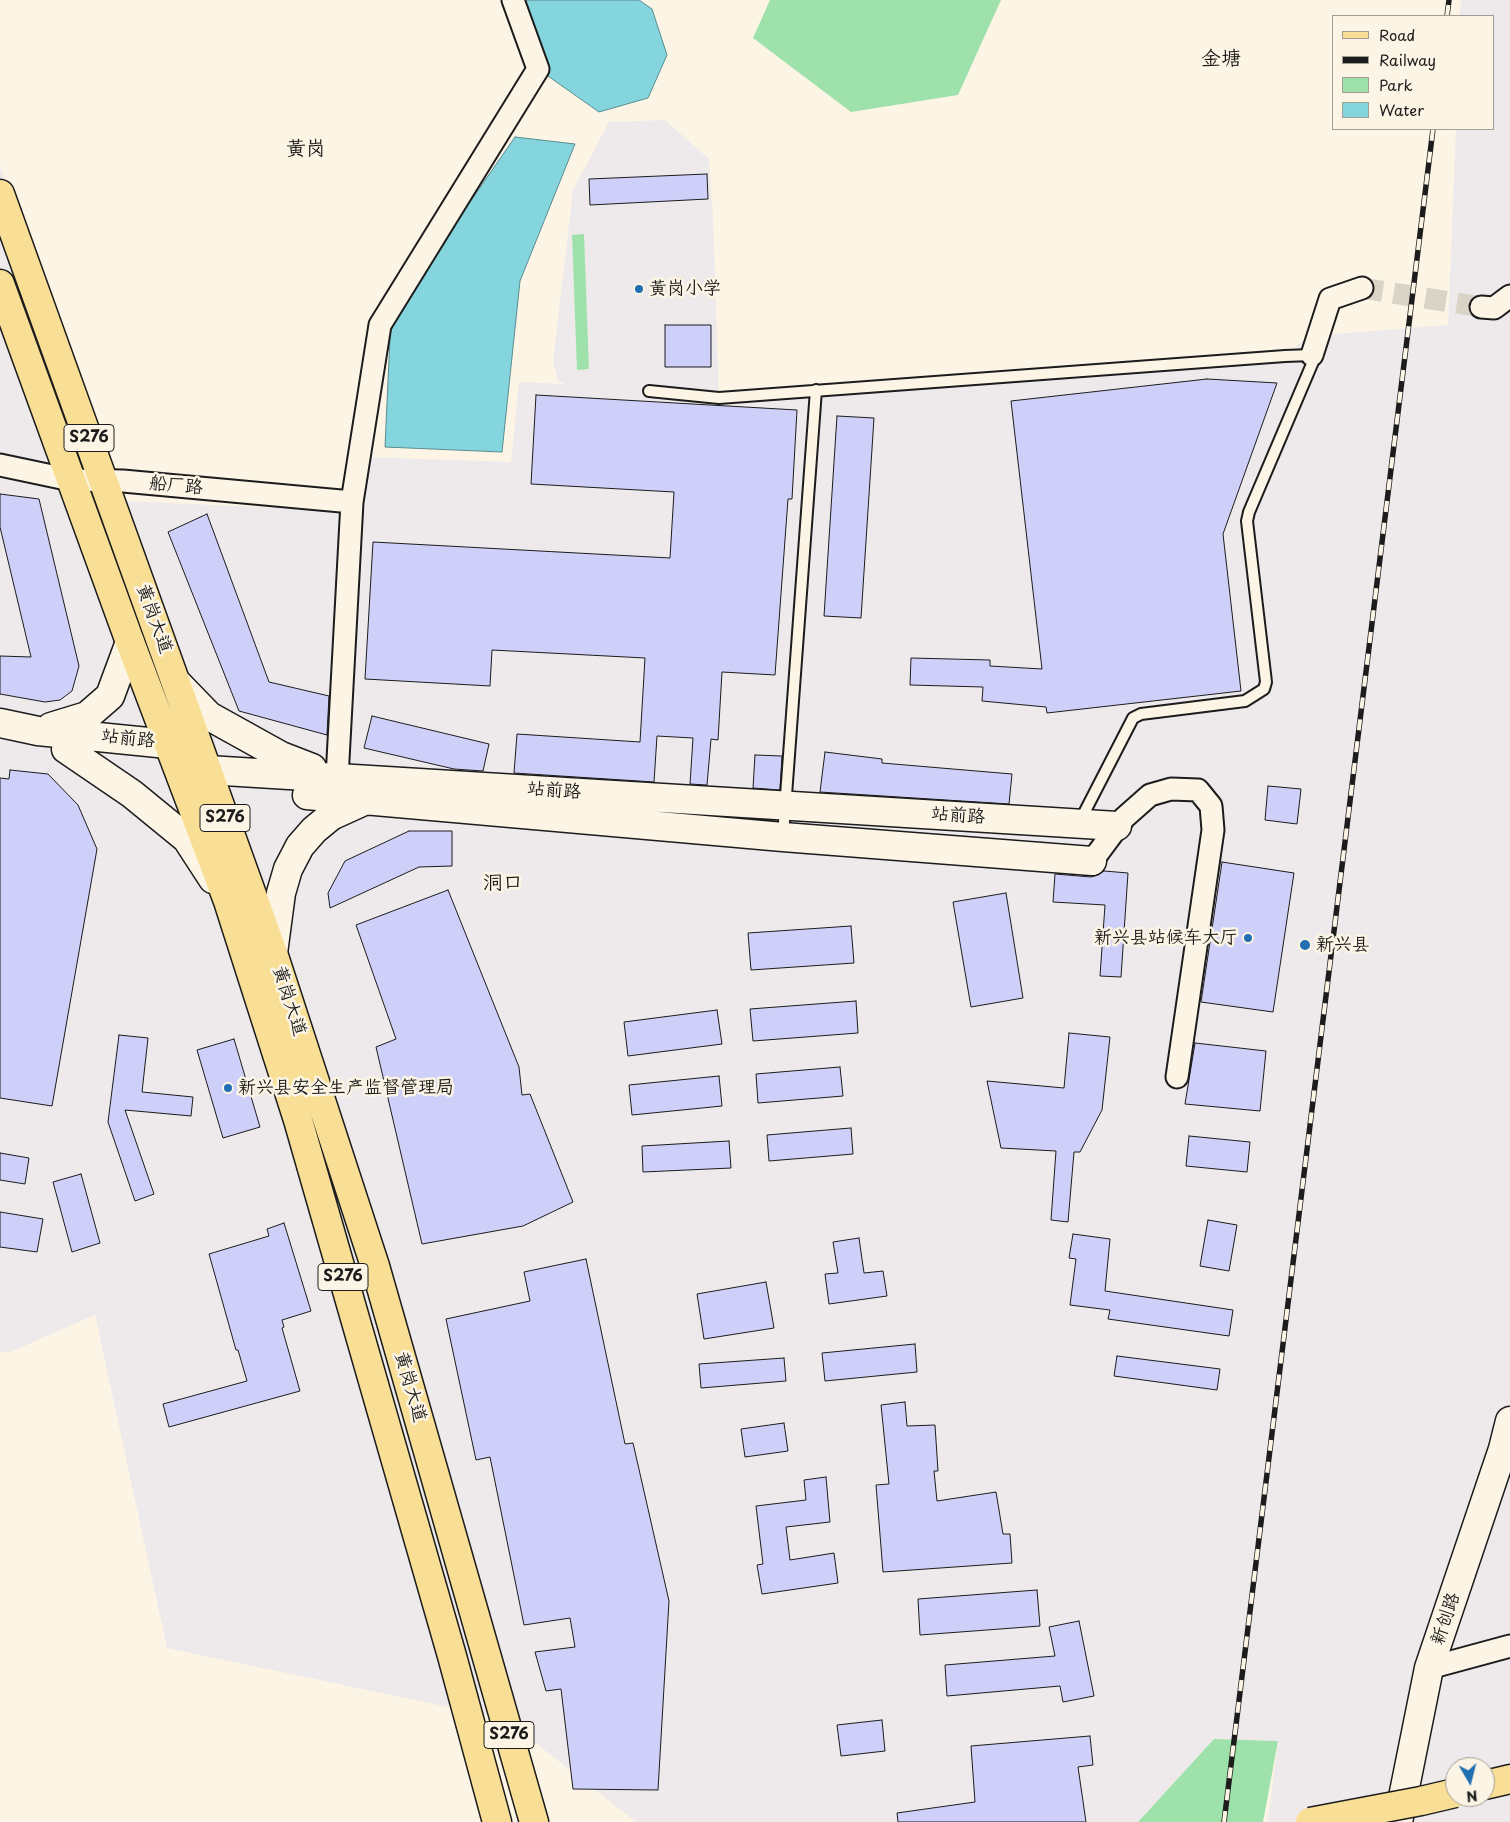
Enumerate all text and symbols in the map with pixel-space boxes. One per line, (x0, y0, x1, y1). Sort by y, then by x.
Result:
legend (1332, 15, 1495, 130)
text: Road (1379, 23, 1415, 46)
district label: 金塘 (1201, 47, 1241, 71)
text: Railway (1379, 48, 1436, 71)
text: Park (1379, 73, 1413, 96)
text: Water (1379, 98, 1424, 121)
district label: 黄岗 (286, 137, 326, 161)
place label: 黄岗小学 (649, 278, 721, 300)
marker: 黄岗小学 (633, 283, 645, 295)
road number: S276 (64, 424, 114, 452)
street label: 船厂路 (148, 473, 204, 499)
street label: 黄岗大道 (132, 581, 176, 657)
street label: 站前路 (100, 725, 156, 753)
street label: 站前路 (526, 778, 582, 804)
street label: 站前路 (930, 803, 986, 829)
road number: S276 (200, 804, 250, 831)
district label: 洞口 (483, 871, 523, 895)
place label: 新兴县站候车大厅 (1094, 927, 1238, 949)
marker: 新兴县站候车大厅 (1242, 932, 1254, 944)
place label: 新兴县 (1316, 934, 1370, 956)
marker: 新兴县 (1298, 938, 1312, 952)
street label: 黄岗大道 (268, 963, 310, 1039)
place label: 新兴县安全生产监督管理局 (238, 1077, 454, 1099)
marker: 新兴县安全生产监督管理局 (222, 1082, 234, 1094)
road number: S276 (318, 1264, 368, 1290)
street label: 黄岗大道 (390, 1349, 430, 1425)
street label: 新创路 (1427, 1590, 1465, 1648)
road number: S276 (484, 1722, 534, 1748)
north arrow (1445, 1757, 1495, 1807)
text: N (1465, 1785, 1479, 1808)

